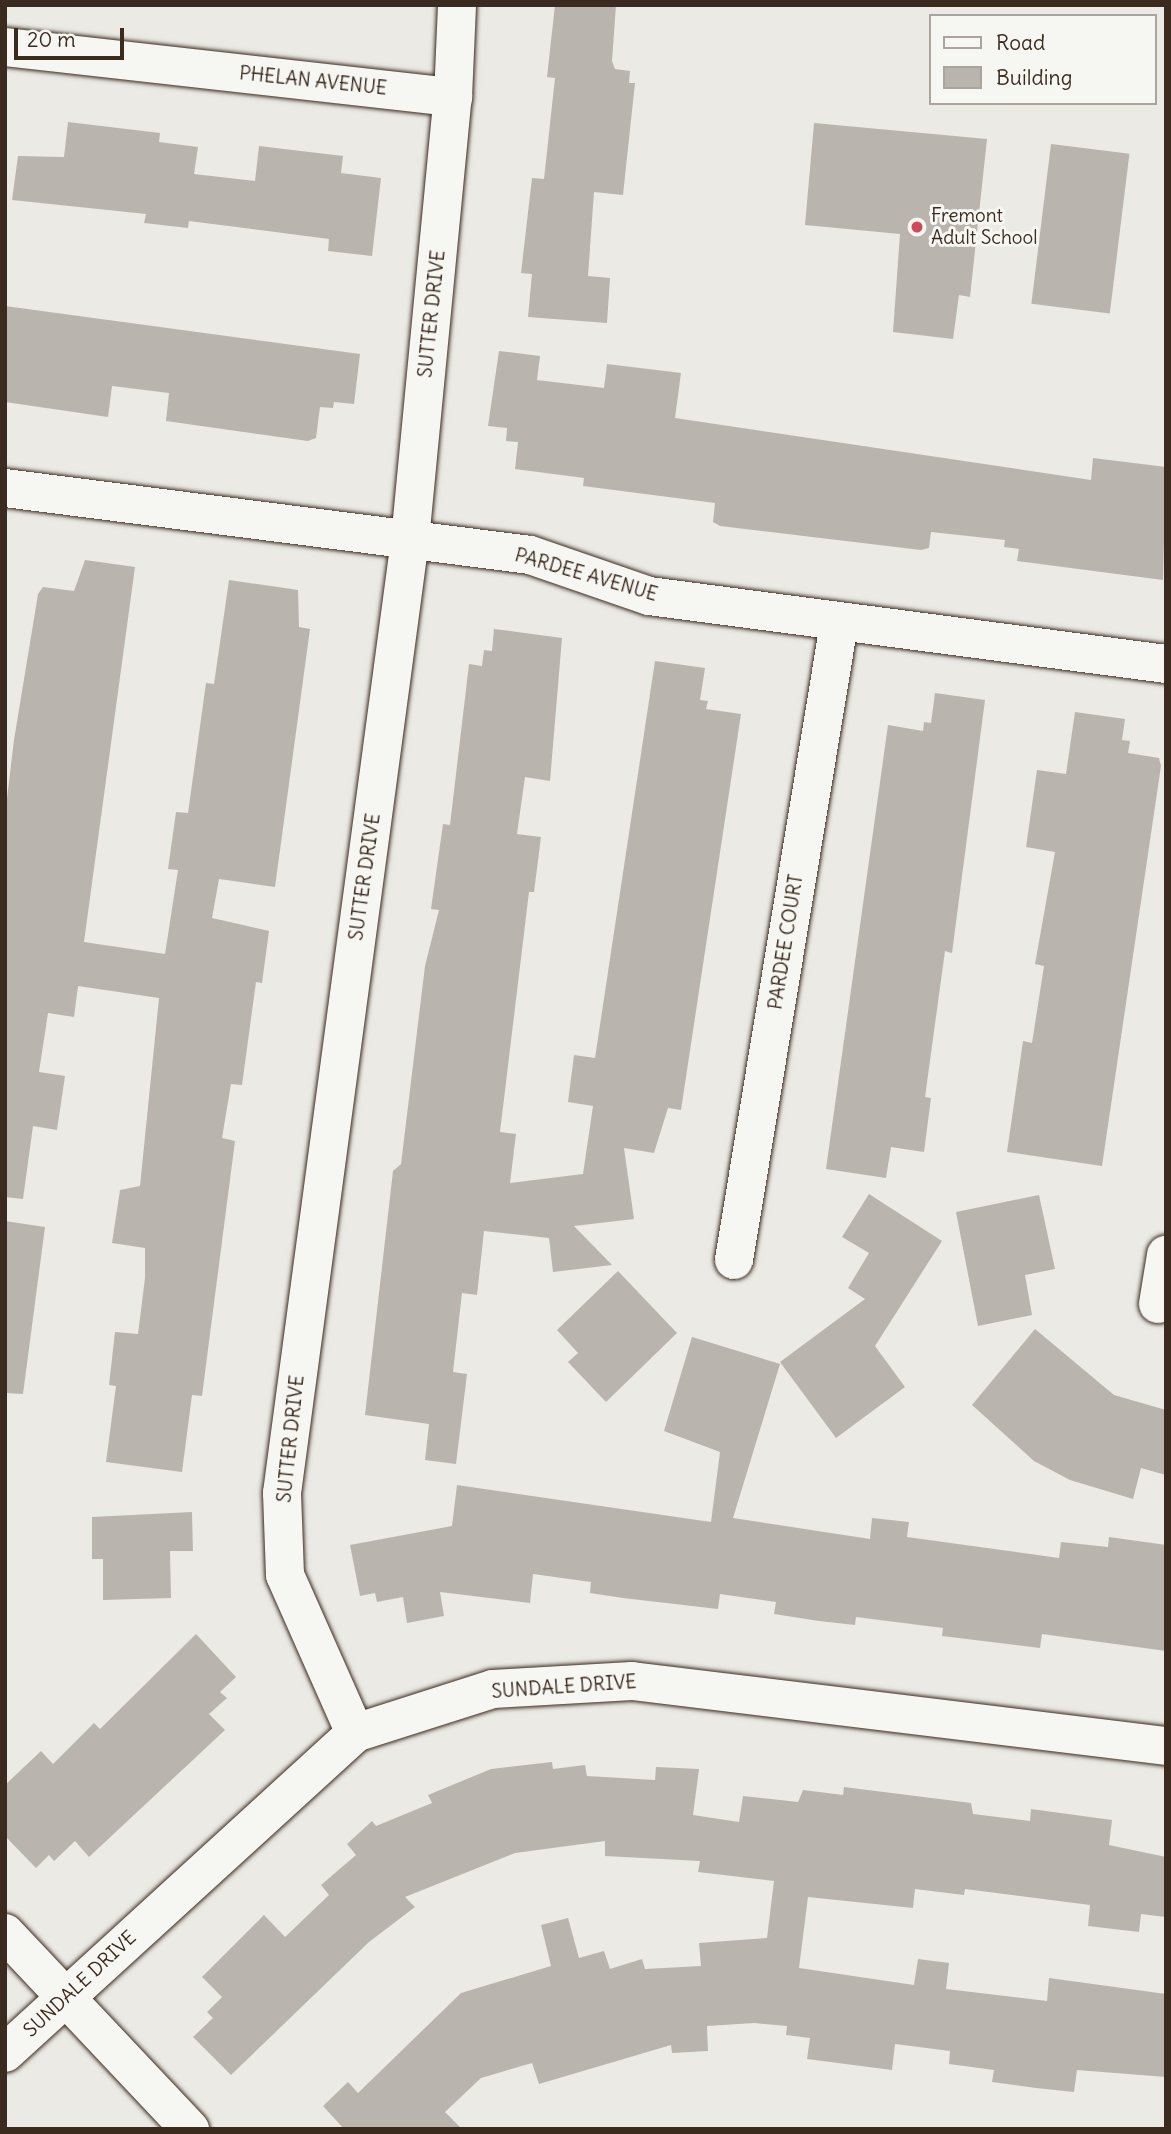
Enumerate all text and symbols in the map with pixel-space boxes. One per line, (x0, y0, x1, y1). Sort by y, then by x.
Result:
scale bar (18, 14, 128, 58)
legend (930, 14, 1157, 105)
text: 20 m (27, 26, 76, 53)
text: Road (996, 29, 1045, 56)
street label: PHELAN AVENUE (238, 62, 388, 100)
text: Building (996, 64, 1072, 91)
place label: Fremont Adult School (931, 205, 1037, 249)
marker: Fremont Adult School (909, 219, 925, 235)
street label: SUTTER DRIVE (414, 249, 450, 379)
street label: PARDEE AVENUE (512, 544, 660, 606)
street label: SUTTER DRIVE (345, 812, 385, 942)
street label: PARDEE COURT (764, 873, 808, 1011)
street label: SUTTER DRIVE (273, 1374, 309, 1504)
street label: SUNDALE DRIVE (491, 1671, 637, 1703)
street label: SUNDALE DRIVE (19, 1926, 141, 2042)

